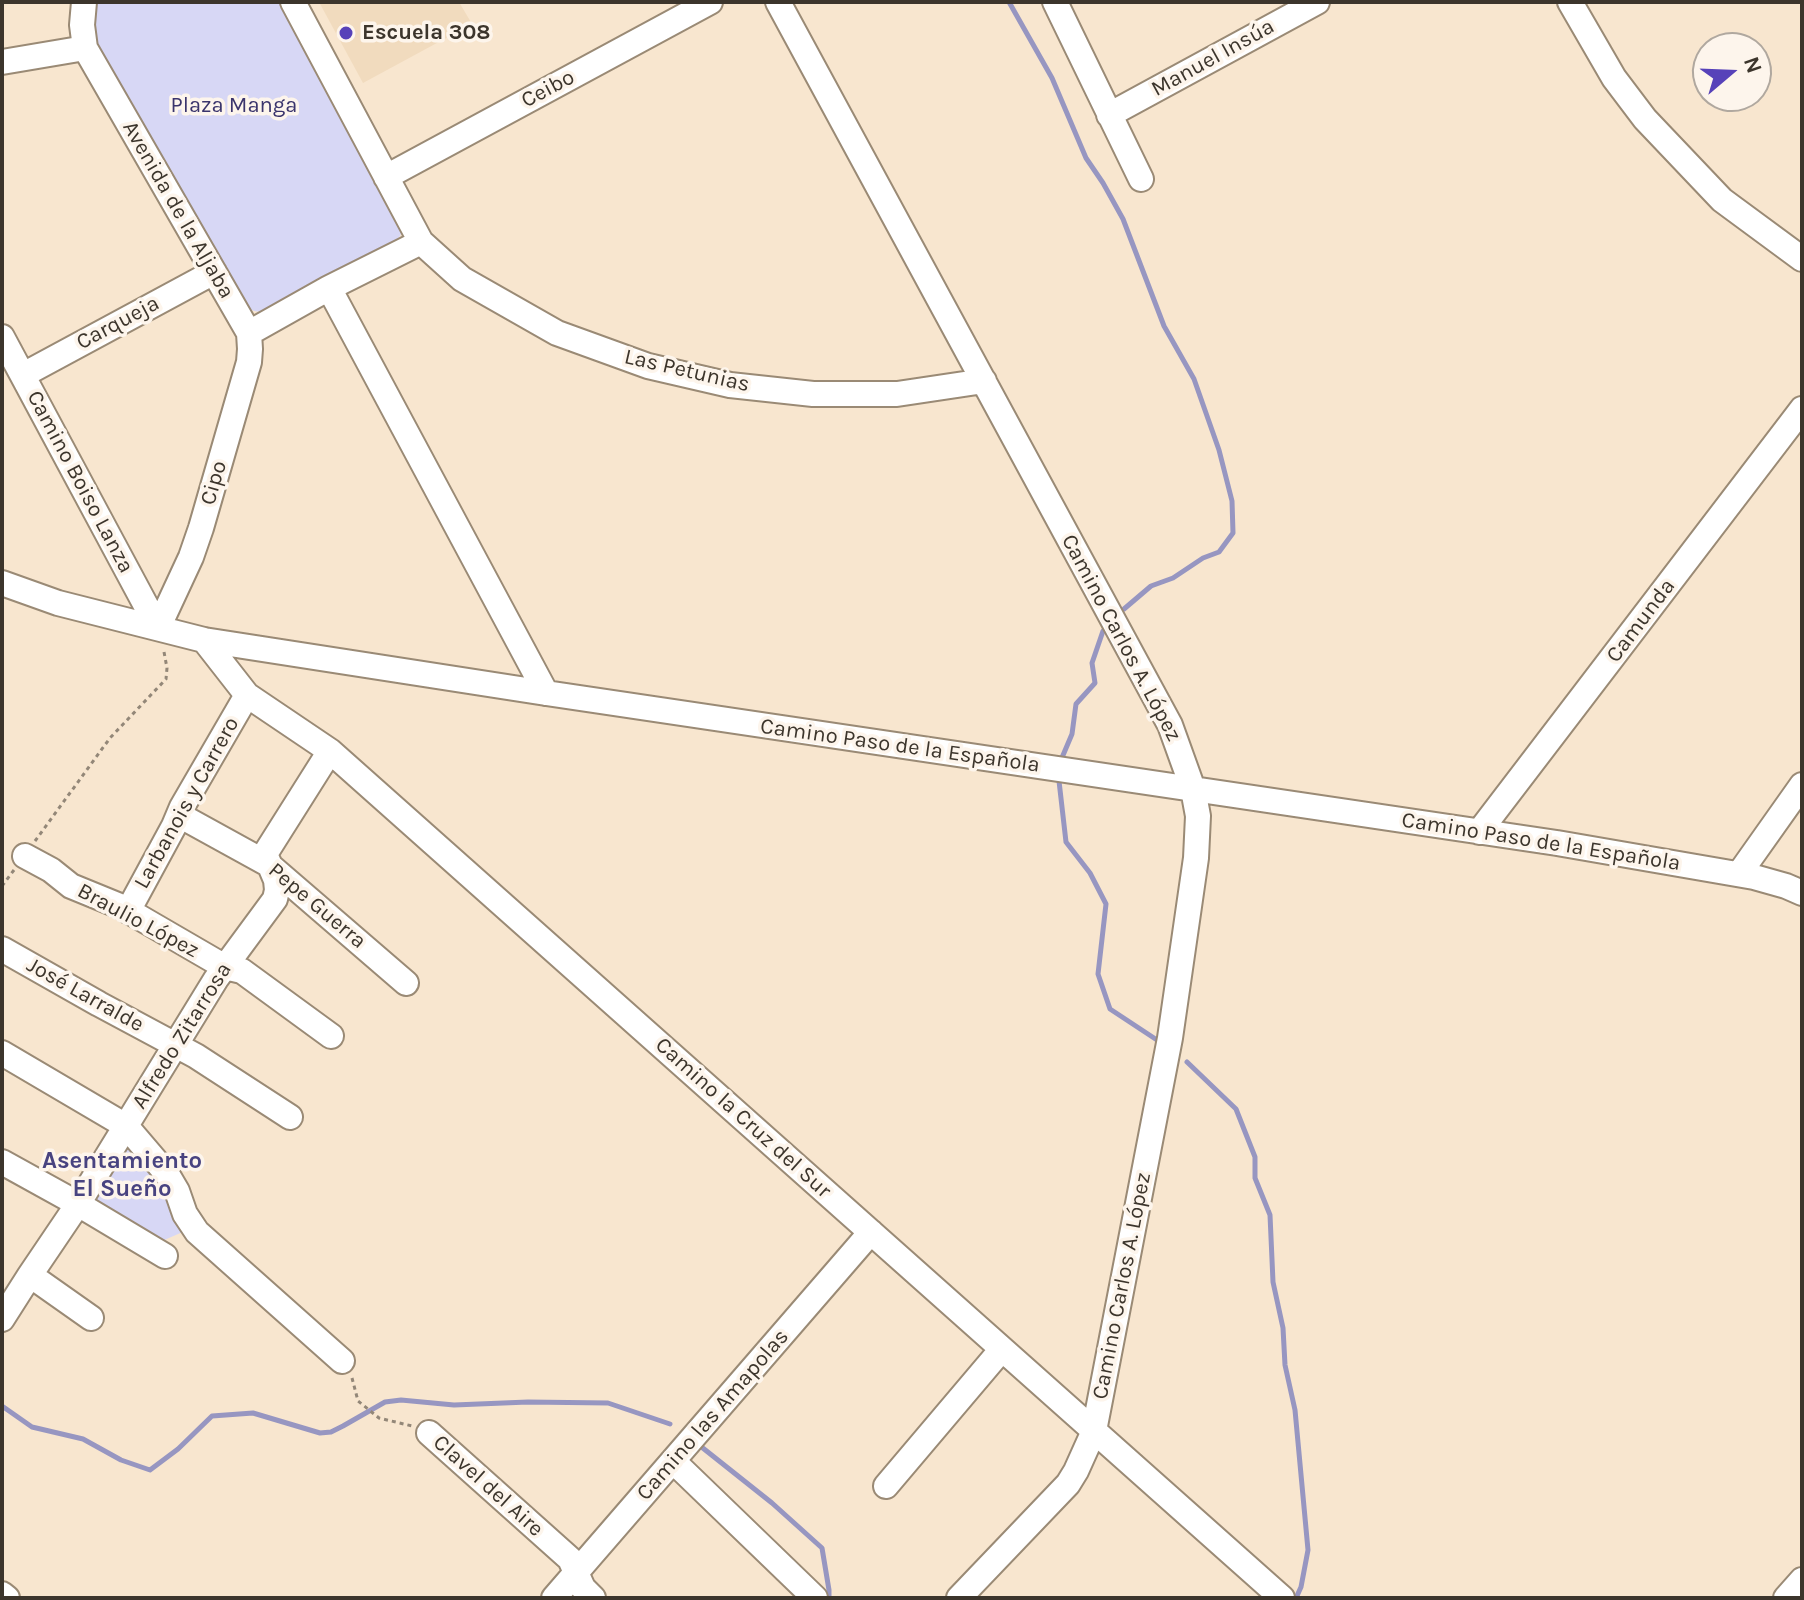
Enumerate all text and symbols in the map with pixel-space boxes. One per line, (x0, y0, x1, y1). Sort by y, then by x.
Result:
street label: Manuel Insúa (1147, 13, 1279, 103)
place label: Escuela 308 (362, 20, 491, 46)
marker: Escuela 308 (337, 24, 355, 42)
north arrow (1692, 32, 1772, 112)
text: N (1738, 53, 1768, 77)
street label: Ceibo (517, 64, 579, 114)
park label: Plaza Manga (171, 93, 297, 119)
street label: Avenida de la Aljaba (116, 116, 240, 304)
street label: Carqueja (72, 290, 164, 356)
street label: Las Petunias (622, 344, 752, 398)
street label: Camino Boiso Lanza (21, 386, 139, 578)
street label: Cipo (195, 458, 233, 508)
street label: Camino Carlos A. López (1055, 530, 1187, 746)
street label: Camunda (1601, 574, 1681, 668)
street label: Larbanois y Carrero (129, 712, 245, 894)
street label: Camino Paso de la Española (759, 713, 1041, 779)
street label: Camino Paso de la Española (1400, 807, 1682, 877)
street label: Pepe Guerra (263, 857, 371, 955)
street label: Braulio López (73, 878, 203, 964)
street label: José Larralde (22, 952, 148, 1038)
street label: Alfredo Zitarrosa (126, 958, 238, 1114)
street label: Camino la Cruz del Sur (650, 1032, 836, 1204)
district label: Asentamiento El Sueño (42, 1147, 202, 1203)
street label: Camino Carlos A. López (1087, 1170, 1157, 1402)
street label: Camino las Amapolas (631, 1324, 795, 1506)
street label: Clavel del Aire (427, 1429, 549, 1543)

